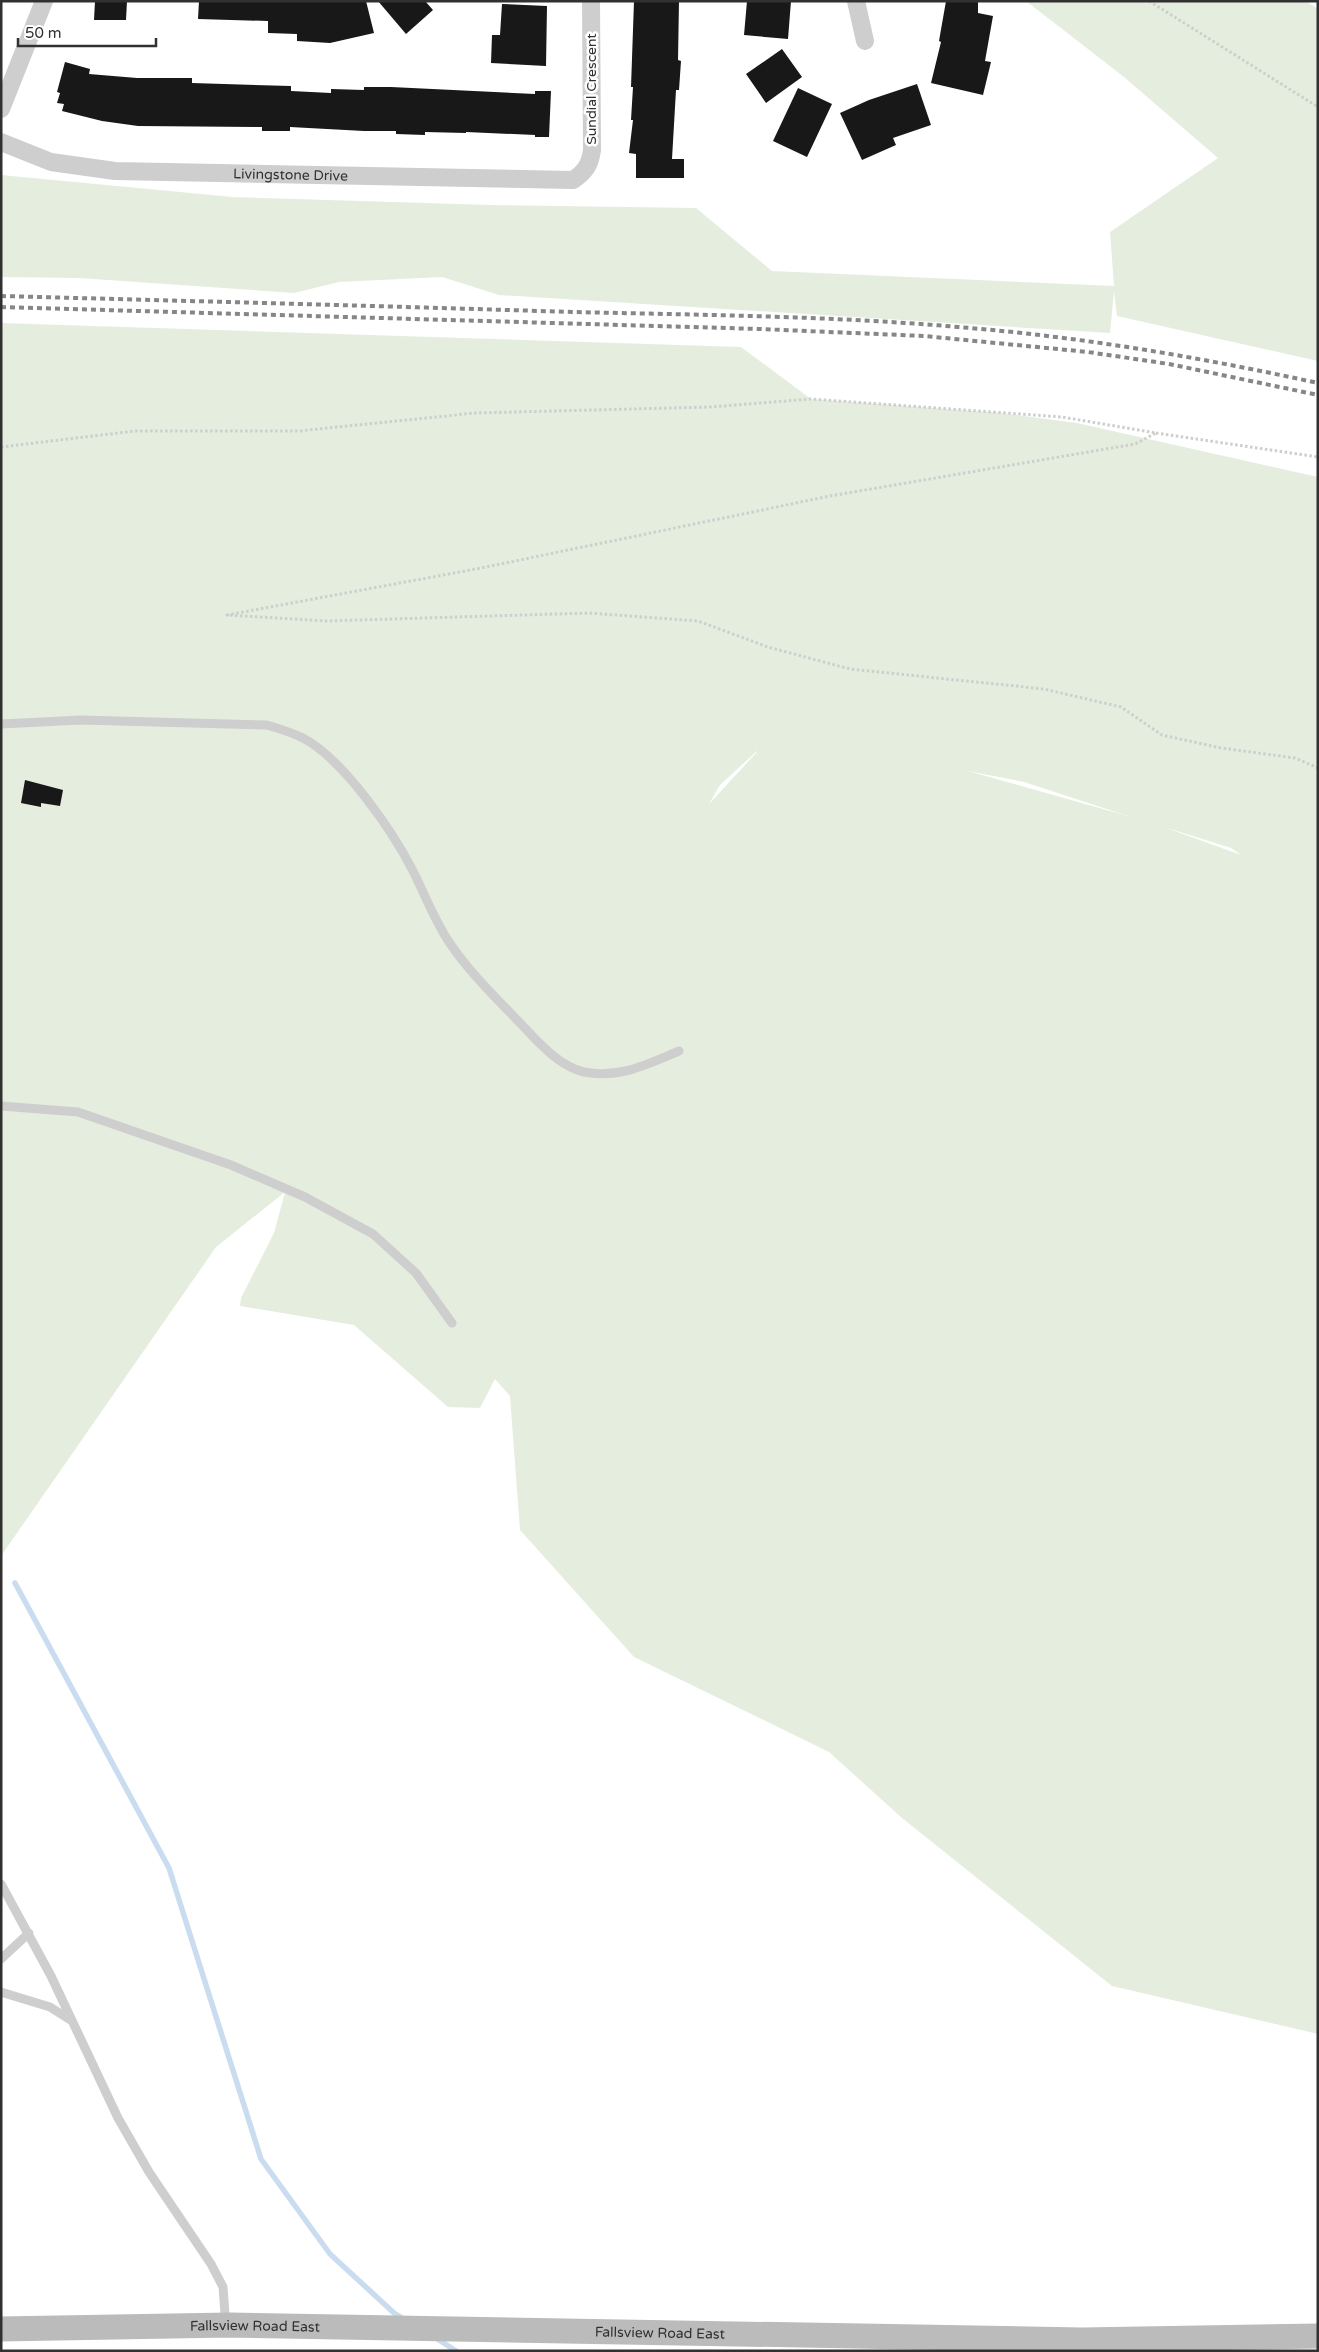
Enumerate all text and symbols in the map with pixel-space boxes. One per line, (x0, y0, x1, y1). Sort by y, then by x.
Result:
scale bar (18, 15, 155, 47)
text: 50 m (25, 24, 62, 42)
street label: Sundial Crescent (583, 33, 600, 145)
street label: Livingstone Drive (233, 165, 348, 185)
street label: Fallsview Road East (190, 2317, 321, 2336)
street label: Fallsview Road East (595, 2323, 726, 2343)

